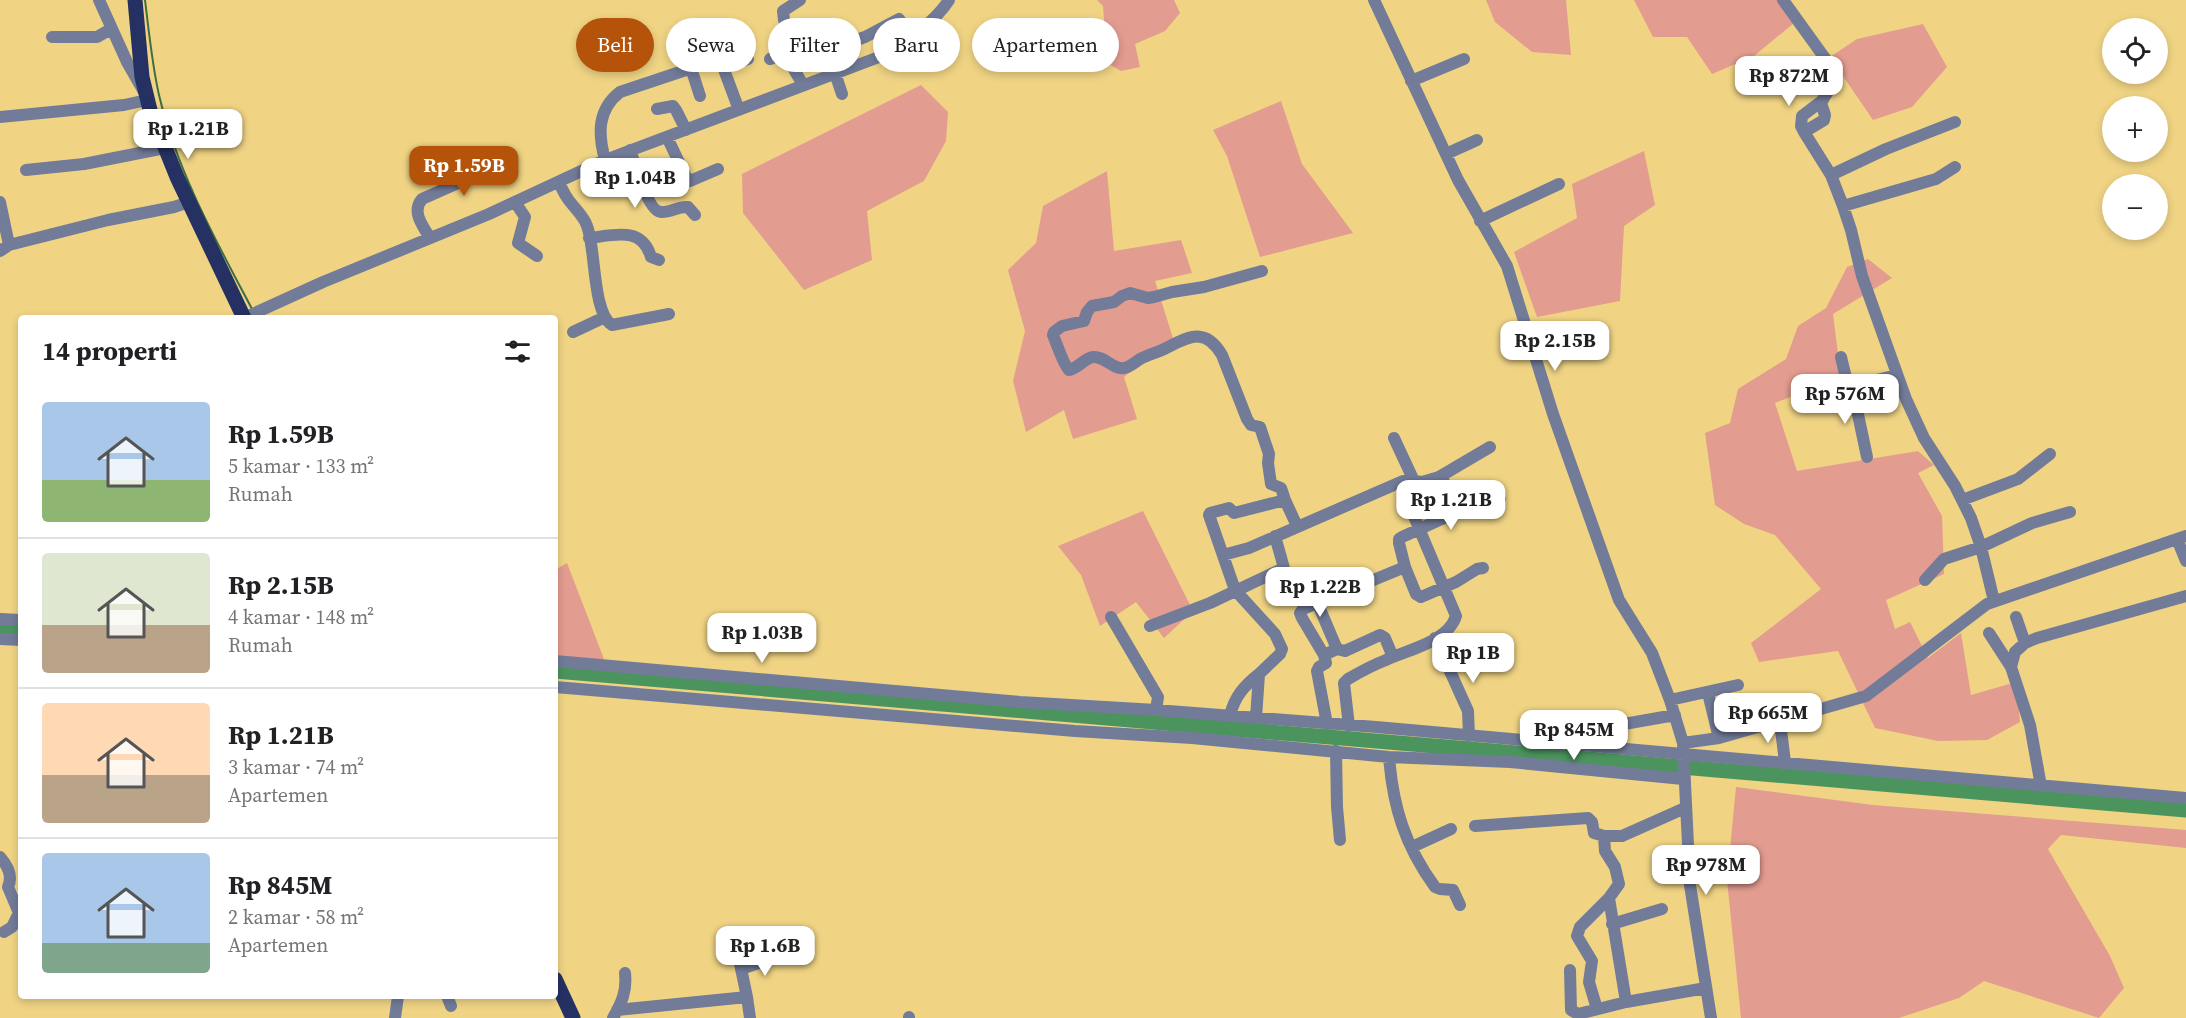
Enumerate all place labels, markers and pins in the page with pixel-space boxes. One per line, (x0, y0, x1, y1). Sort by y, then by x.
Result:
pin: Rp 872M (1734, 56, 1844, 107)
pin: Rp 1.21B (126, 109, 250, 160)
pin: Rp 1.59B (402, 146, 526, 197)
pin: Rp 1.04B (573, 158, 697, 209)
pin: Rp 2.15B (1493, 321, 1617, 372)
pin: Rp 576M (1790, 374, 1900, 425)
pin: Rp 1.21B (1389, 480, 1513, 531)
pin: Rp 1.22B (1258, 567, 1382, 618)
pin: Rp 1.03B (700, 613, 824, 664)
pin: Rp 1B (1431, 633, 1515, 684)
pin: Rp 665M (1713, 693, 1823, 744)
pin: Rp 845M (1519, 710, 1629, 761)
pin: Rp 978M (1651, 845, 1761, 896)
pin: Rp 1.6B (710, 926, 820, 977)

